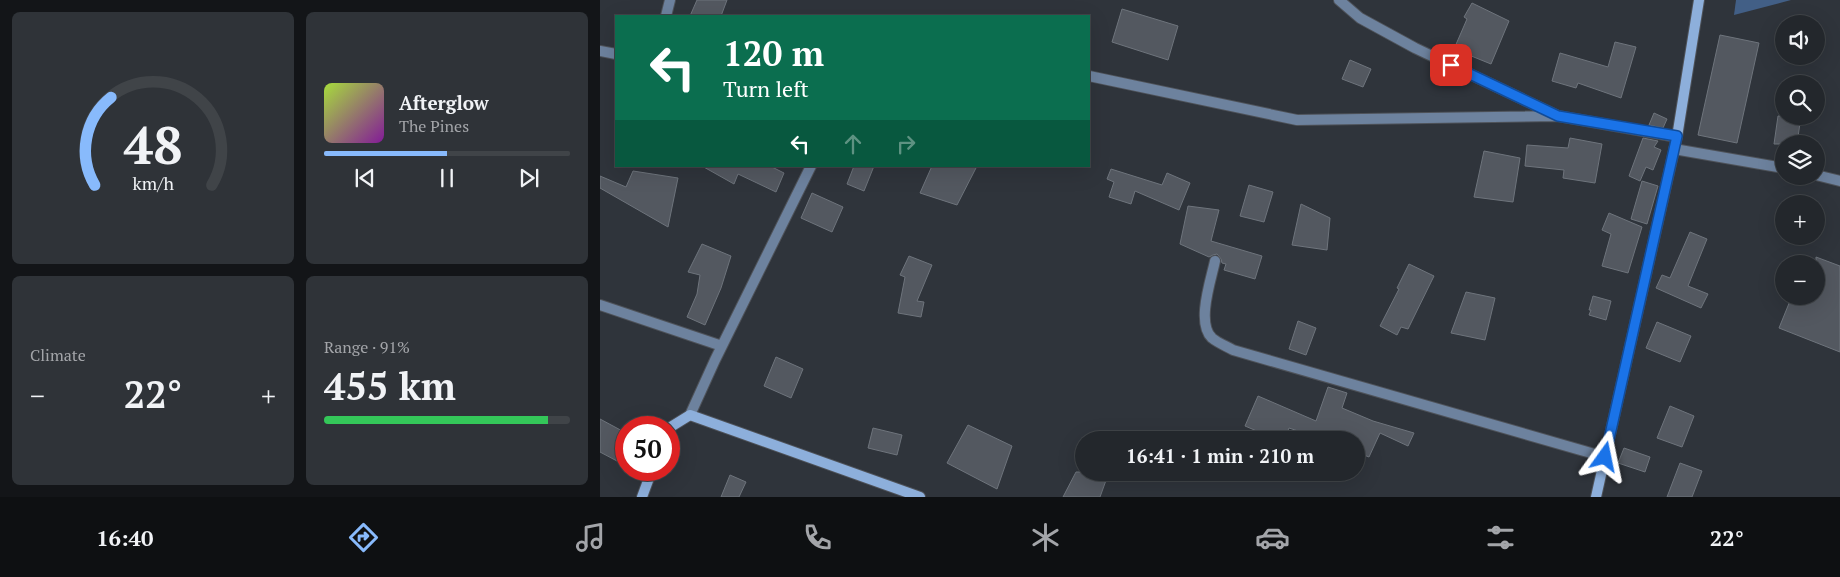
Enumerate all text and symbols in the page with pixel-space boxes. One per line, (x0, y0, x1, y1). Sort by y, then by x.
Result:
map controls (1775, 15, 1825, 305)
button: sound (1775, 15, 1825, 65)
text: 120 m (723, 30, 824, 76)
icon: left (640, 35, 705, 100)
pin (1430, 44, 1472, 86)
icon: arrive (1437, 51, 1465, 79)
text: Turn left (723, 74, 809, 103)
button: search (1775, 75, 1825, 125)
text: Afterglow (399, 90, 489, 115)
text: 48 (124, 110, 182, 179)
text: The Pines (399, 115, 469, 137)
icon: left (786, 130, 814, 158)
icon: ahead (839, 130, 867, 158)
icon: right (892, 130, 920, 158)
button: layers (1775, 135, 1825, 185)
icon: previous (351, 164, 379, 192)
icon: pause (433, 164, 461, 192)
icon: next (515, 164, 543, 192)
text: km/h (132, 171, 174, 195)
button: + (1775, 195, 1825, 245)
button: − (1775, 255, 1825, 305)
text: Range · 91% (324, 336, 410, 358)
text: Climate (30, 344, 86, 366)
text: 455 km (324, 361, 456, 411)
text: 22° (124, 369, 182, 419)
text: − (30, 377, 45, 414)
text: + (261, 377, 276, 414)
speed limit sign: 50 (615, 416, 680, 481)
position arrow (1578, 430, 1630, 482)
text: 16:41 · 1 min · 210 m (1126, 443, 1314, 468)
icon: directions (346, 520, 381, 555)
icon: music (573, 520, 608, 555)
icon: phone (800, 520, 835, 555)
icon: climate (1028, 520, 1063, 555)
icon: car (1255, 520, 1290, 555)
icon: filters (1483, 520, 1518, 555)
text: 16:40 (96, 523, 153, 552)
text: 22° (1710, 523, 1744, 552)

